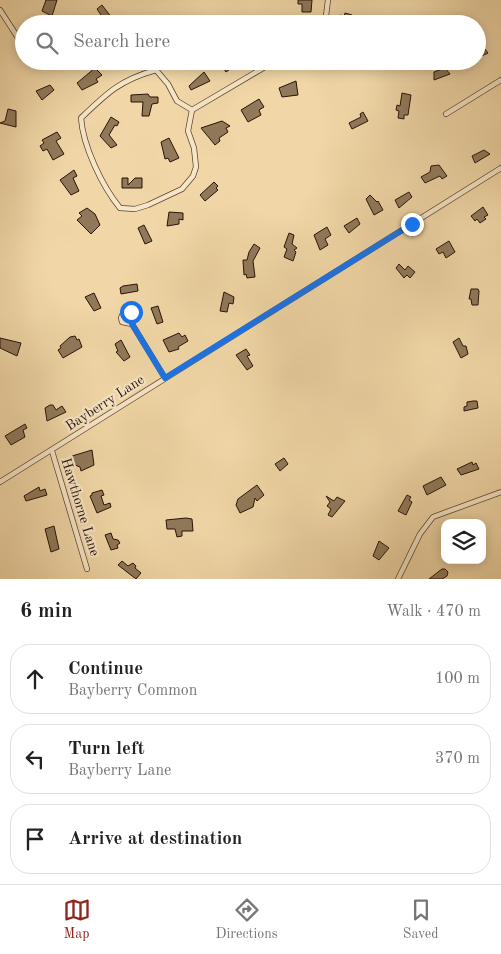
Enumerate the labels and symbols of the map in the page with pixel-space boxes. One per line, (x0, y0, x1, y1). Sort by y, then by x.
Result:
route end (401, 213, 424, 236)
route start (120, 301, 143, 324)
street label: Bayberry Lane (63, 372, 147, 434)
street label: Hawthorne Lane (58, 456, 102, 558)

